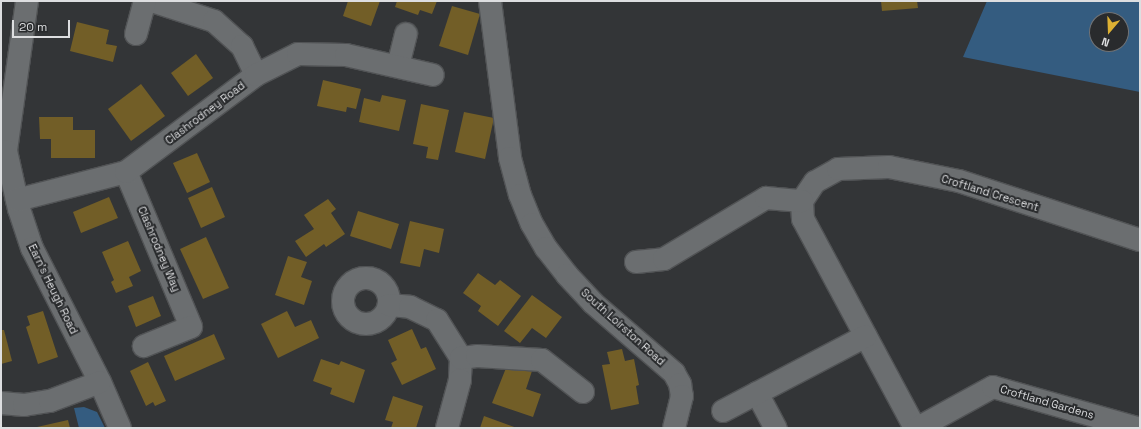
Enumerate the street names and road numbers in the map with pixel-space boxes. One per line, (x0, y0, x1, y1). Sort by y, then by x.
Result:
street label: Clashrodney Road (163, 79, 247, 147)
street label: Croftland Crescent (940, 172, 1040, 214)
street label: Clashrodney Way (135, 204, 183, 294)
street label: Earn's Heugh Road (25, 242, 81, 336)
street label: South Loirston Road (578, 286, 668, 368)
street label: Croftland Gardens (999, 382, 1095, 422)

